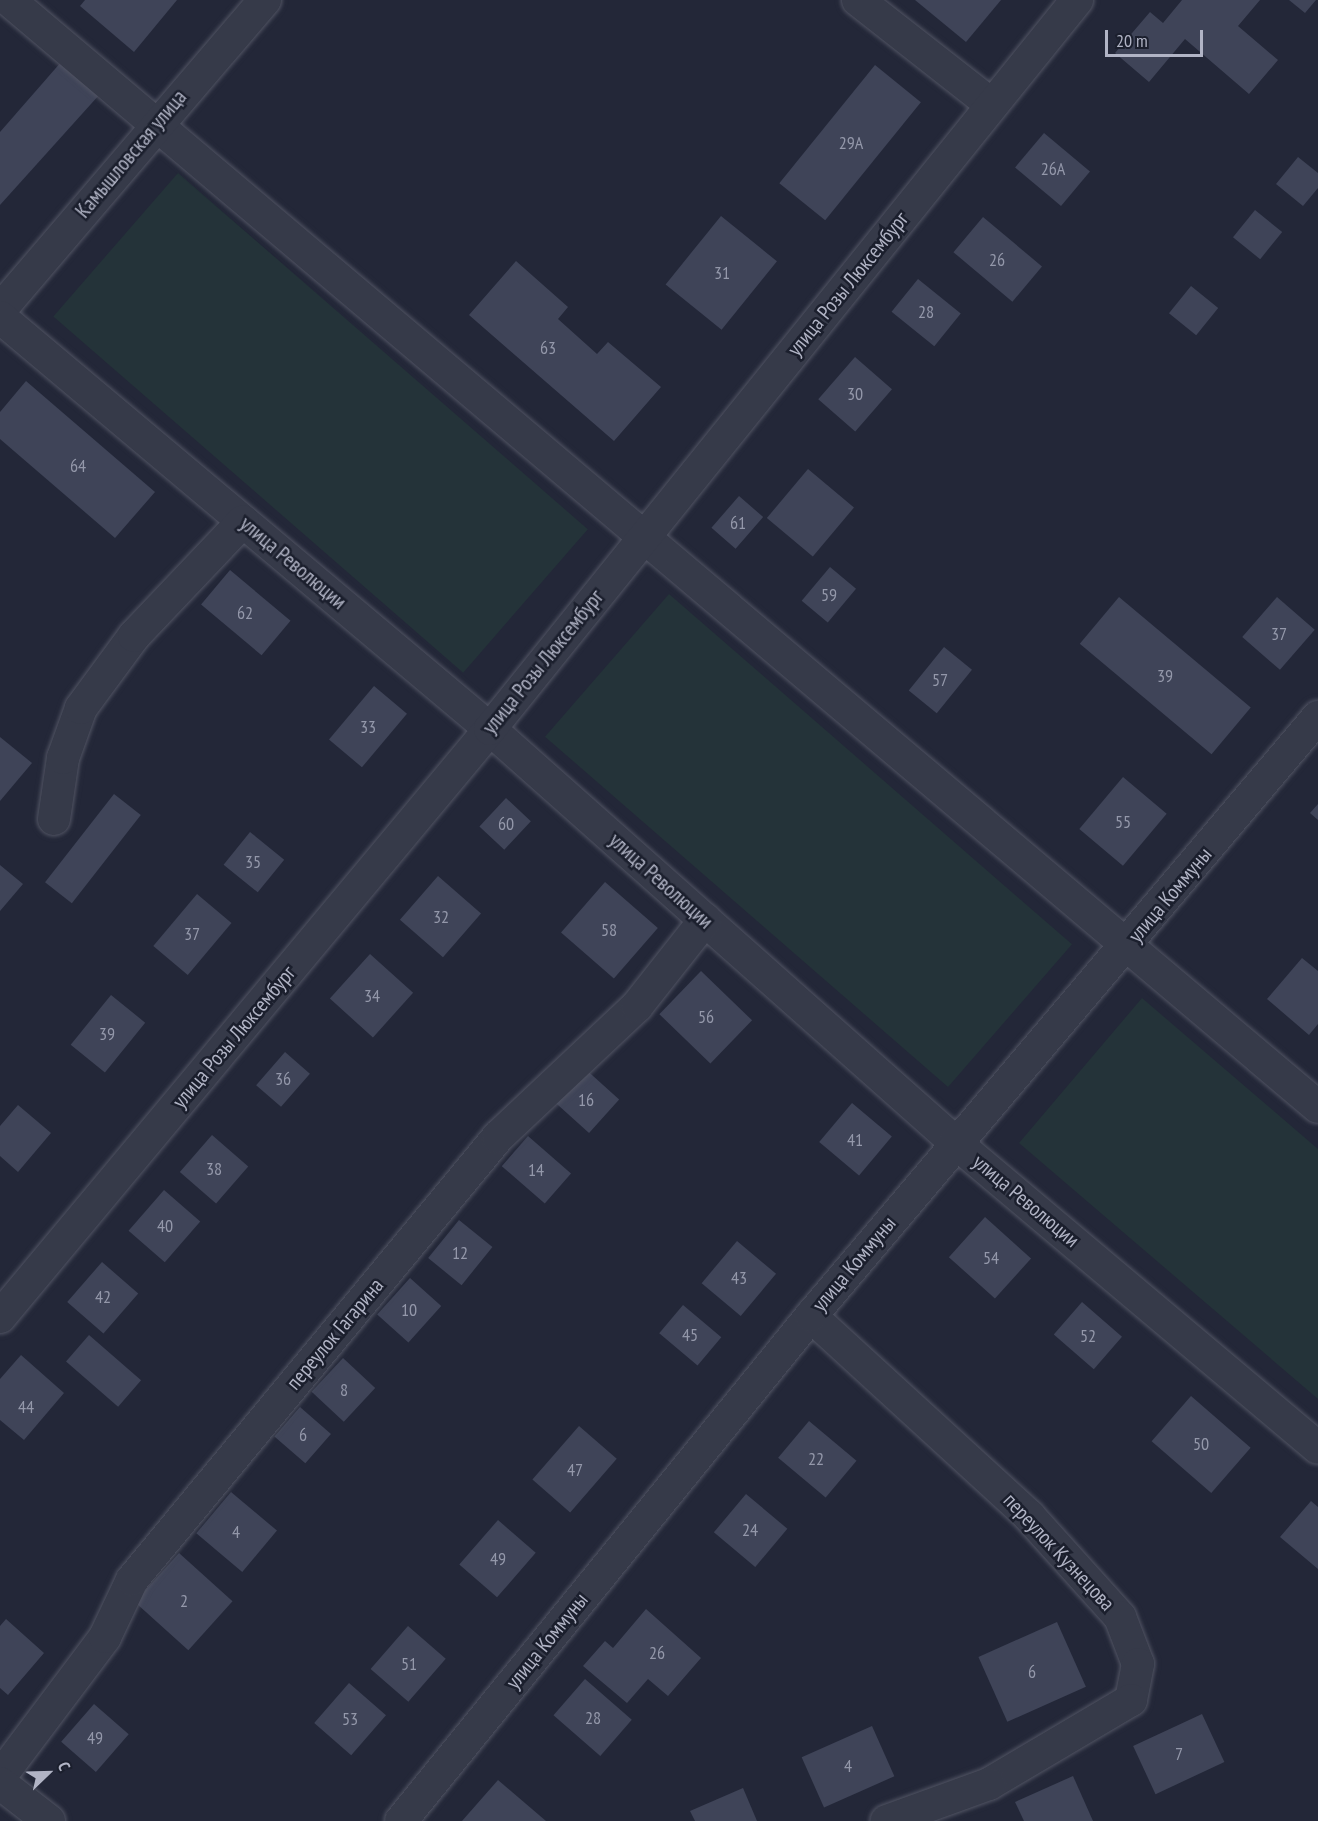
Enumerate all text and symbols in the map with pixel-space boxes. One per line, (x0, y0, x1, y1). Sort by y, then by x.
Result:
scale bar (1108, 18, 1206, 56)
text: 20 m (1116, 29, 1148, 52)
street label: Камышловская улица (70, 85, 192, 223)
house number: 29А (839, 132, 863, 154)
house number: 26А (1041, 158, 1065, 180)
street label: улица Розы Люксембург (782, 207, 914, 361)
house number: 26 (989, 249, 1005, 271)
house number: 31 (714, 262, 730, 284)
house number: 28 (918, 301, 934, 323)
house number: 63 (540, 337, 556, 359)
house number: 30 (847, 383, 863, 405)
house number: 64 (70, 455, 86, 477)
street label: улица Революции (235, 511, 351, 615)
house number: 61 (730, 512, 746, 534)
house number: 59 (821, 584, 837, 606)
street label: улица Розы Люксембург (477, 585, 609, 739)
house number: 62 (237, 602, 253, 624)
house number: 37 (1271, 623, 1287, 645)
house number: 39 (1157, 665, 1173, 687)
house number: 57 (932, 669, 948, 691)
house number: 33 (360, 716, 376, 738)
house number: 55 (1115, 811, 1131, 833)
house number: 60 (498, 813, 514, 835)
street label: улица Революции (604, 828, 718, 934)
street label: улица Коммуны (1123, 842, 1217, 948)
house number: 35 (245, 851, 261, 873)
house number: 32 (433, 906, 449, 928)
house number: 58 (601, 919, 617, 941)
house number: 37 (184, 923, 200, 945)
street label: улица Розы Люксембург (167, 961, 301, 1113)
house number: 34 (364, 985, 380, 1007)
house number: 56 (698, 1006, 714, 1028)
house number: 39 (99, 1023, 115, 1045)
house number: 36 (275, 1068, 291, 1090)
house number: 16 (578, 1089, 594, 1111)
house number: 41 (847, 1129, 863, 1151)
street label: улица Революции (968, 1149, 1084, 1253)
house number: 38 (206, 1158, 222, 1180)
house number: 14 (528, 1159, 544, 1181)
street label: улица Коммуны (807, 1211, 901, 1317)
house number: 40 (157, 1215, 173, 1237)
house number: 12 (452, 1242, 468, 1264)
house number: 54 (983, 1247, 999, 1269)
house number: 43 (731, 1267, 747, 1289)
street label: переулок Гагарина (281, 1273, 389, 1395)
house number: 42 (95, 1286, 111, 1308)
house number: 10 (401, 1299, 417, 1321)
house number: 45 (682, 1324, 698, 1346)
house number: 52 (1080, 1325, 1096, 1347)
house number: 8 (340, 1379, 348, 1401)
house number: 44 (18, 1396, 34, 1418)
house number: 6 (299, 1424, 307, 1446)
house number: 50 (1193, 1433, 1209, 1455)
house number: 22 (808, 1448, 824, 1470)
house number: 47 (567, 1459, 583, 1481)
street label: переулок Кузнецова (998, 1488, 1120, 1616)
house number: 24 (742, 1519, 758, 1541)
house number: 4 (232, 1521, 240, 1543)
house number: 49 (490, 1548, 506, 1570)
street label: улица Коммуны (501, 1588, 593, 1694)
house number: 2 (180, 1590, 188, 1612)
house number: 26 (649, 1642, 665, 1664)
house number: 51 (401, 1653, 417, 1675)
house number: 6 (1028, 1661, 1036, 1683)
house number: 28 (585, 1707, 601, 1729)
house number: 53 (342, 1708, 358, 1730)
house number: 49 (87, 1727, 103, 1749)
north arrow (18, 1743, 78, 1803)
house number: 7 (1175, 1743, 1183, 1765)
house number: 4 (844, 1755, 852, 1777)
text: С (54, 1759, 75, 1773)

